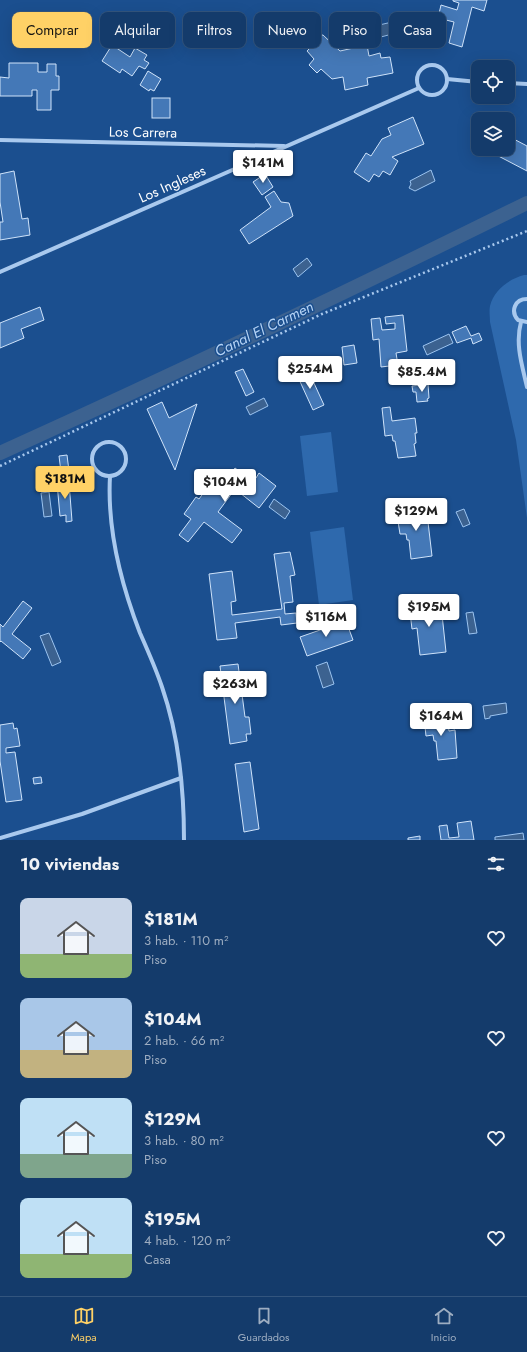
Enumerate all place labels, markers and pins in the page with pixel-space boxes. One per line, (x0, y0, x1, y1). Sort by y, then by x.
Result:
pin: $141M (235, 150, 291, 184)
pin: $254M (282, 356, 338, 390)
pin: $85.4M (389, 359, 455, 393)
pin: $181M (37, 466, 93, 500)
pin: $104M (197, 469, 253, 503)
pin: $129M (388, 498, 444, 532)
pin: $195M (401, 594, 457, 628)
pin: $116M (298, 604, 354, 638)
pin: $263M (207, 671, 263, 705)
pin: $164M (413, 703, 469, 737)

